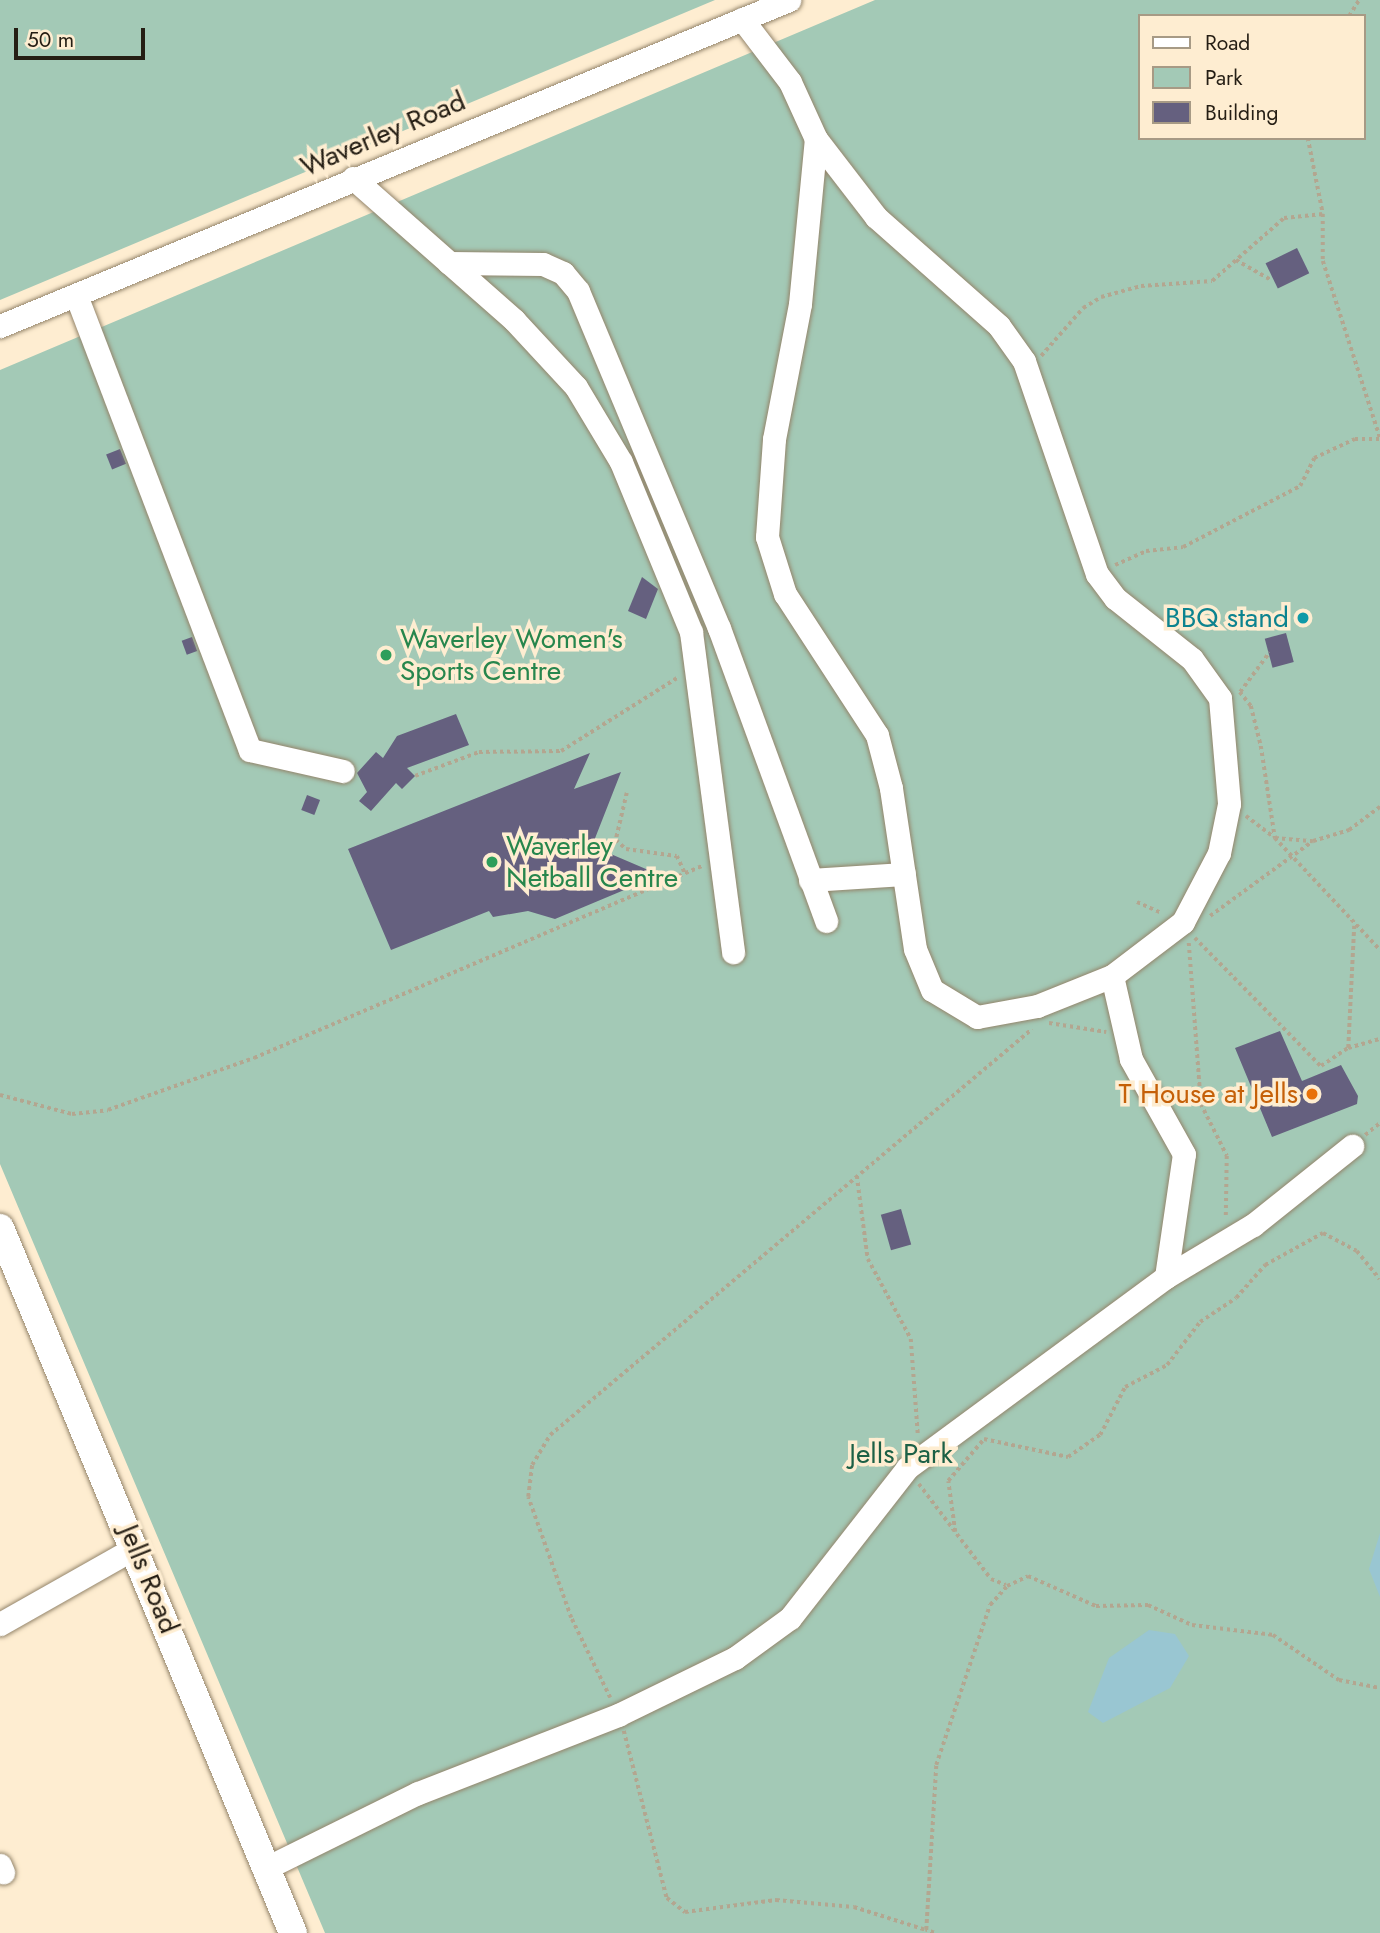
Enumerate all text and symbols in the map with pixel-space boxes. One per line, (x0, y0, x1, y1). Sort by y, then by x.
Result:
scale bar (18, 14, 149, 58)
legend (1138, 14, 1366, 140)
text: 50 m (27, 25, 74, 55)
text: Road (1205, 28, 1250, 58)
text: Park (1205, 63, 1242, 93)
street label: Waverley Road (296, 84, 470, 184)
text: Building (1205, 98, 1278, 128)
place label: BBQ stand (1165, 601, 1289, 635)
marker: BBQ stand (1295, 610, 1311, 626)
place label: Waverley Women's Sports Centre (400, 622, 623, 688)
marker: Waverley Women's Sports Centre (378, 647, 394, 663)
place label: Waverley Netball Centre (506, 829, 678, 895)
marker: Waverley Netball Centre (484, 854, 500, 870)
place label: T House at Jells (1119, 1077, 1298, 1111)
marker: T House at Jells (1304, 1086, 1320, 1102)
park label: Jells Park (849, 1437, 953, 1471)
street label: Jells Road (112, 1520, 186, 1638)

